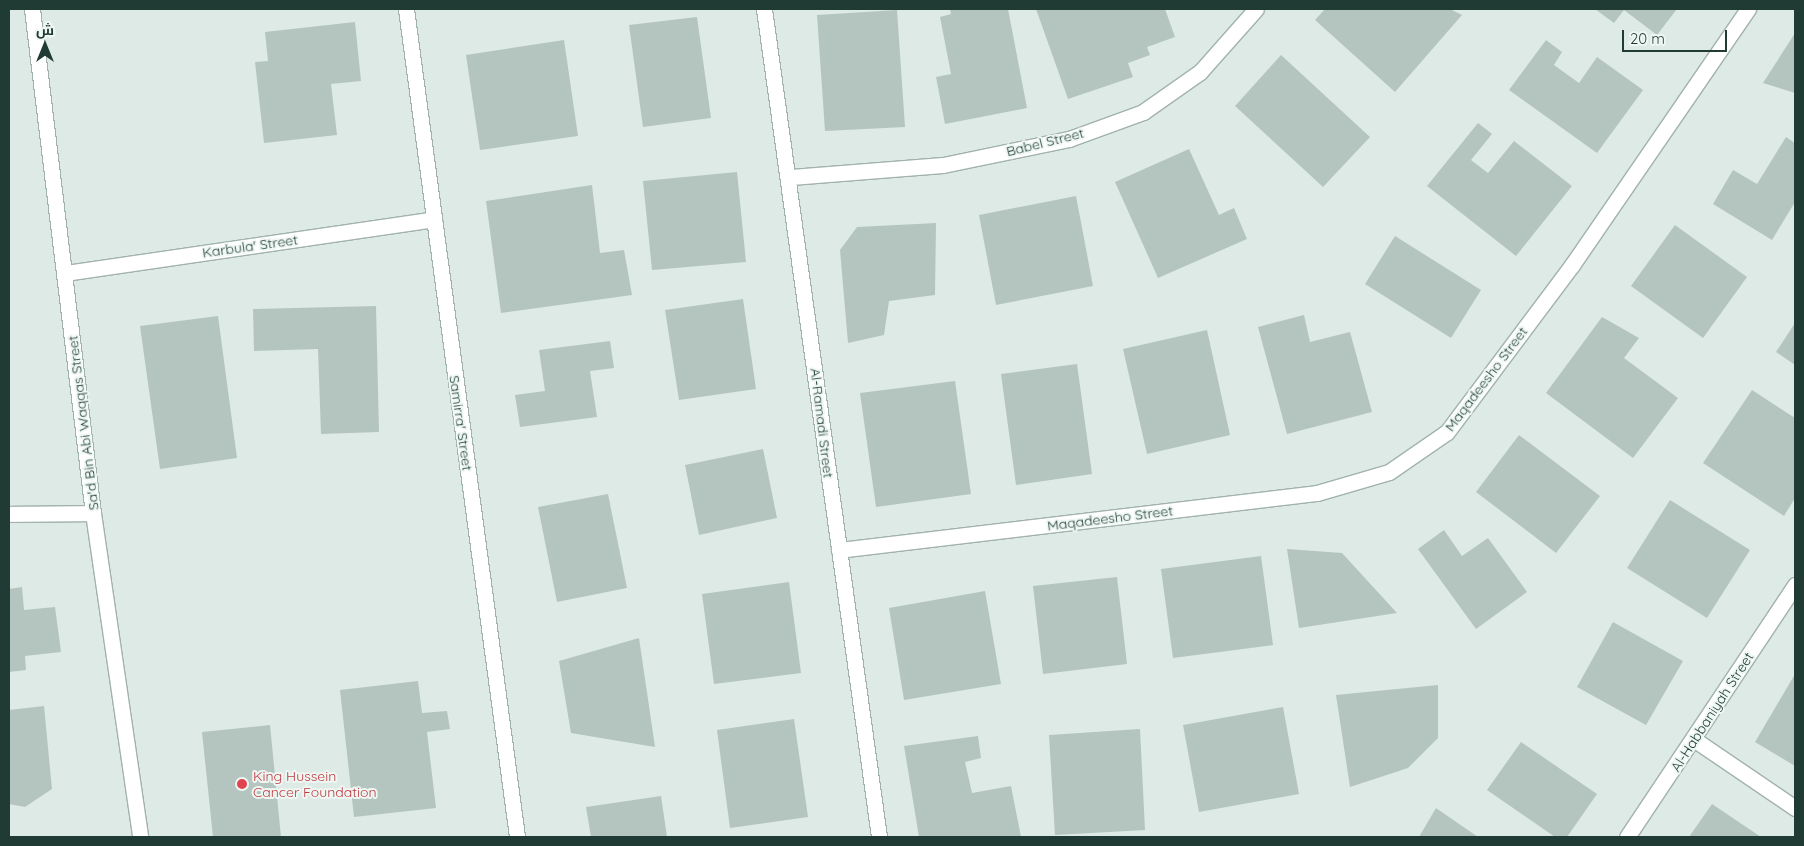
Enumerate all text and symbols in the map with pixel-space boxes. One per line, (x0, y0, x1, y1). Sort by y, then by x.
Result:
north arrow (20, 20, 70, 70)
scale bar (1624, 20, 1729, 52)
text: ش (36, 21, 54, 39)
text: 20 m (1630, 29, 1665, 48)
street label: Babel Street (1004, 124, 1086, 160)
street label: Karbula' Street (201, 231, 299, 261)
street label: Maqadeesho Street (1441, 323, 1531, 435)
street label: Sa'd Bin Abi Waqqas Street (64, 335, 102, 511)
street label: Al-Ramadi Street (807, 367, 837, 479)
street label: Samirra' Street (446, 374, 476, 472)
street label: Maqadeesho Street (1046, 502, 1174, 534)
street label: Al-Habbaniyah Street (1667, 649, 1757, 775)
place label: King Hussein Cancer Foundation (253, 768, 377, 800)
marker: King Hussein Cancer Foundation (235, 777, 249, 791)

